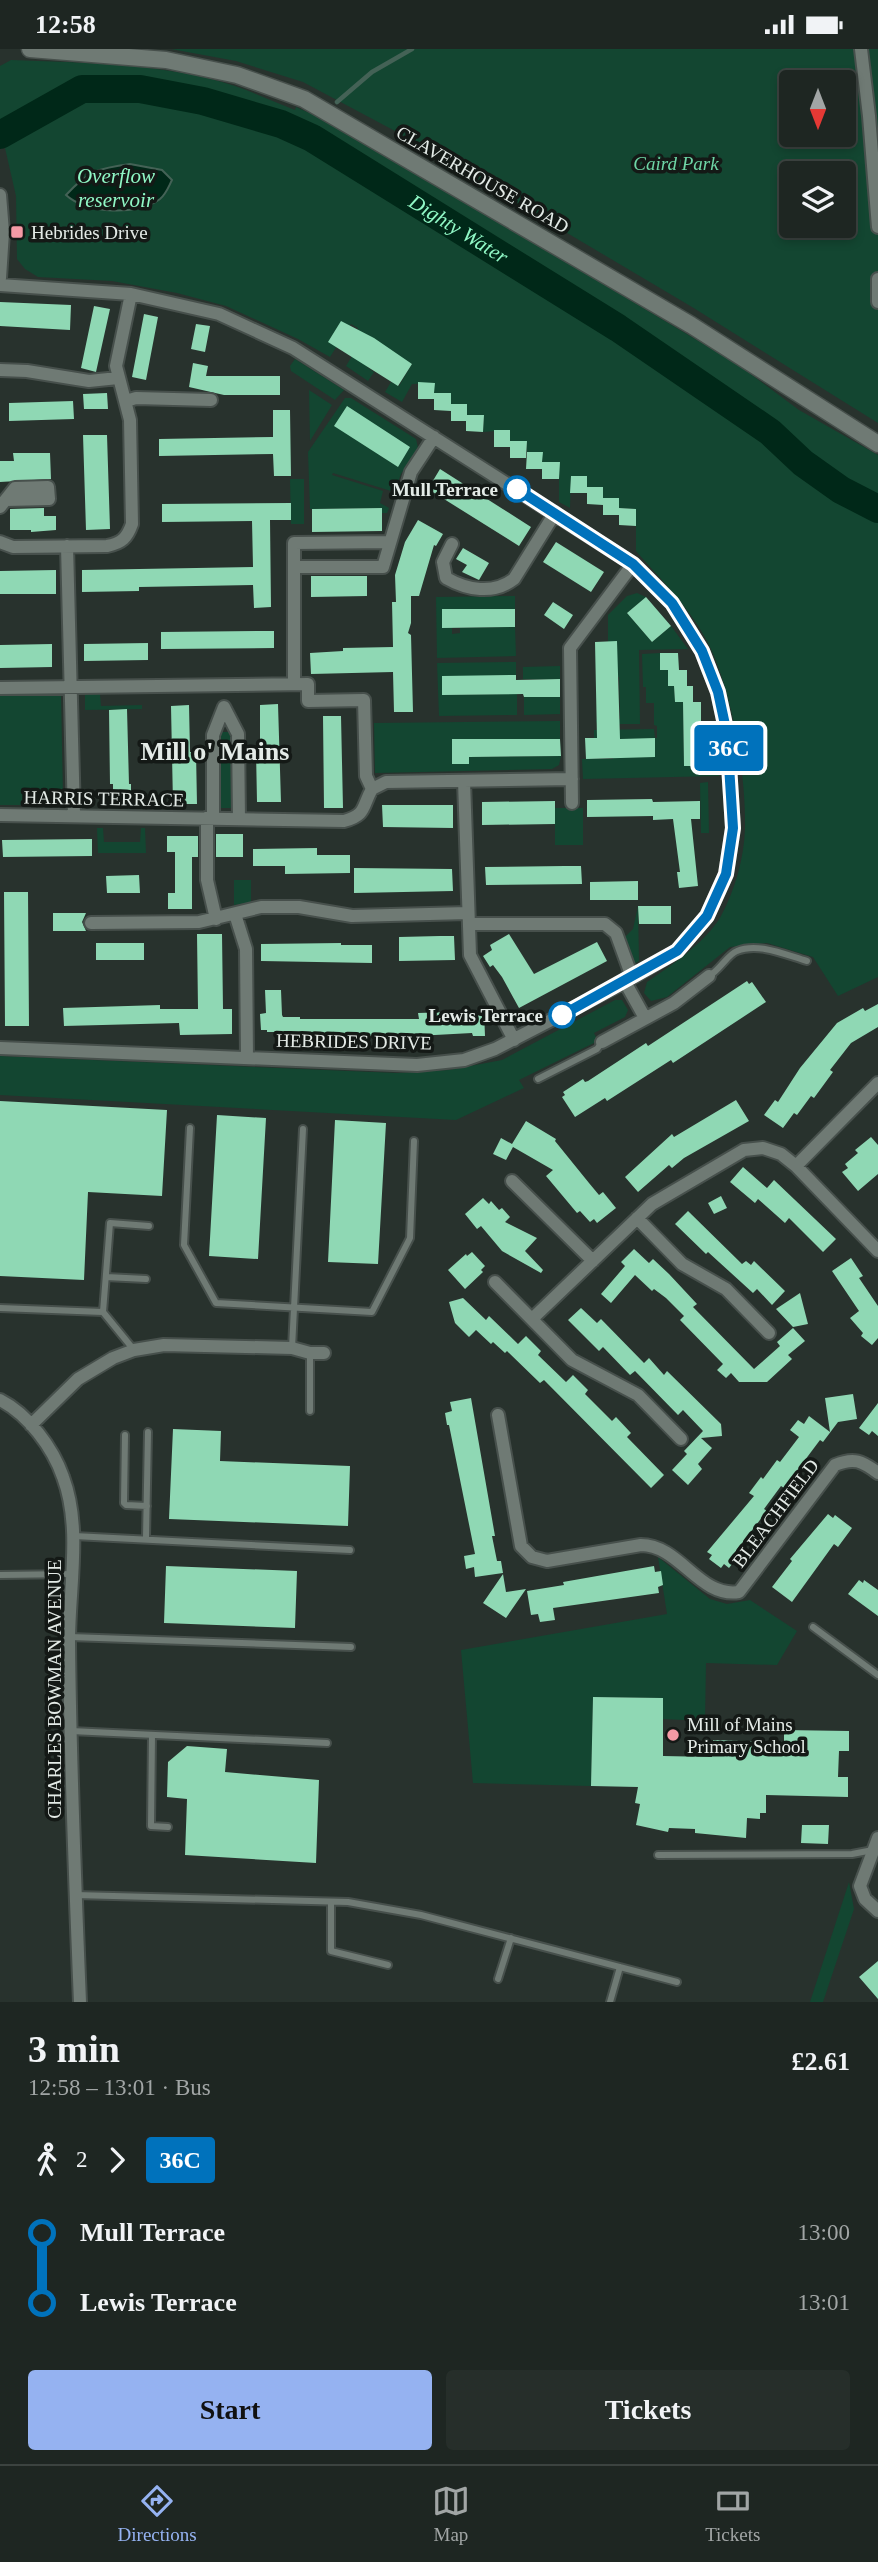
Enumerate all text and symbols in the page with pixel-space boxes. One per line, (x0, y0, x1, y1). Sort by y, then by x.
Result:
text: 12:58 (35, 10, 96, 39)
north arrow (779, 70, 856, 147)
map controls (779, 70, 856, 238)
street label: CLAVERHOUSE ROAD (393, 121, 573, 237)
park label: Caird Park (633, 153, 719, 174)
button: layers (779, 161, 856, 238)
water label: Overflow reservoir (77, 164, 155, 212)
water label: Dighty Water (404, 189, 513, 269)
place label: Hebrides Drive (31, 222, 148, 243)
marker: Hebrides Drive (9, 224, 25, 240)
marker: Mull Terrace (504, 476, 530, 502)
place label: Mull Terrace (392, 479, 498, 500)
line badge: 36C (689, 725, 769, 771)
text: 36C (708, 735, 750, 761)
district label: Mill o' Mains (141, 737, 289, 766)
street label: HARRIS TERRACE (23, 787, 184, 810)
marker: Lewis Terrace (549, 1002, 575, 1028)
place label: Lewis Terrace (428, 1005, 543, 1026)
street label: HEBRIDES DRIVE (276, 1030, 432, 1053)
street label: BLEACHFIELD (728, 1455, 823, 1571)
street label: CHARLES BOWMAN AVENUE (44, 1559, 65, 1819)
place label: Mill of Mains Primary School (687, 1714, 806, 1757)
marker: Mill of Mains Primary School (665, 1727, 681, 1743)
text: 3 min (28, 2028, 120, 2070)
text: £2.61 (792, 2047, 850, 2076)
text: 12:58 – 13:01 · Bus (28, 2075, 211, 2100)
icon: walk (28, 2141, 66, 2179)
icon: forward (98, 2141, 136, 2179)
text: 2 (76, 2147, 88, 2172)
text: 36C (160, 2147, 201, 2173)
text: Mull Terrace (80, 2218, 225, 2247)
text: 13:00 (798, 2220, 850, 2245)
text: Lewis Terrace (80, 2288, 237, 2317)
text: 13:01 (798, 2290, 850, 2315)
button: Start (28, 2370, 432, 2450)
button: Tickets (446, 2370, 850, 2450)
tab: Directions (118, 2482, 197, 2546)
tab: Map (432, 2482, 470, 2546)
tab: Tickets (705, 2482, 760, 2546)

